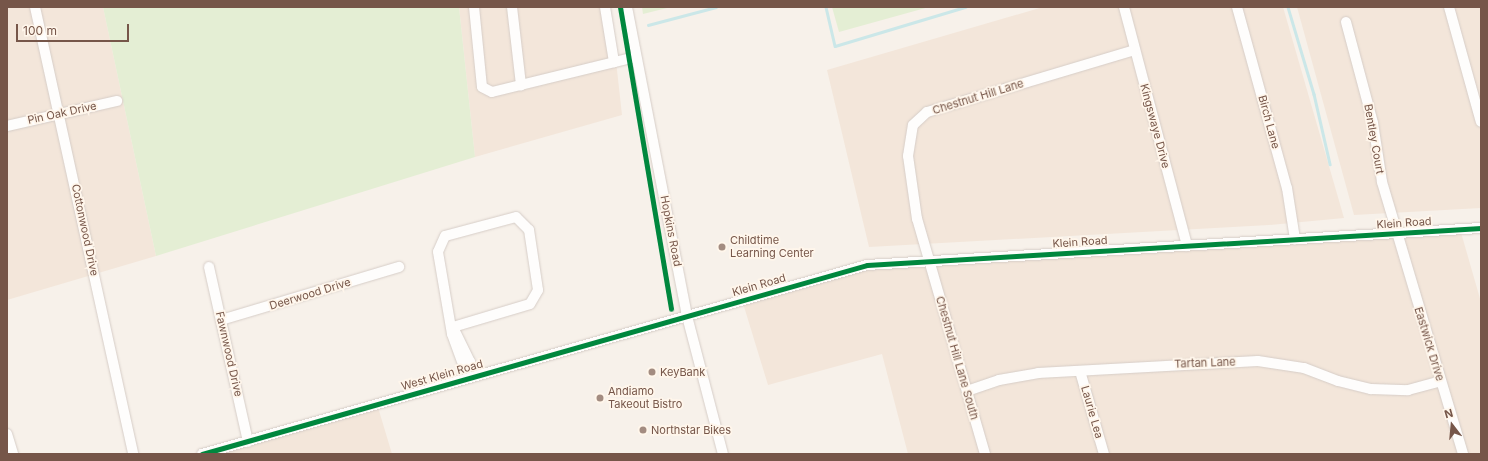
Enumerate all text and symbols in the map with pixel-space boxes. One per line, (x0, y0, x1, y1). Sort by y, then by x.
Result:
scale bar (18, 16, 131, 42)
text: 100 m (23, 23, 57, 38)
street label: Chestnut Hill Lane (931, 77, 1025, 117)
street label: Kingswaye Drive (1137, 82, 1173, 170)
street label: Birch Lane (1256, 94, 1282, 150)
street label: Pin Oak Drive (26, 99, 98, 127)
street label: Bentley Court (1361, 103, 1387, 175)
street label: Cottonwood Drive (69, 183, 101, 277)
street label: Hopkins Road (658, 194, 684, 268)
street label: Klein Road (1376, 214, 1432, 232)
street label: Klein Road (1052, 233, 1108, 251)
place label: Childtime Learning Center (730, 234, 814, 260)
marker: Childtime Learning Center (717, 242, 727, 252)
street label: Klein Road (731, 271, 787, 299)
street label: Deerwood Drive (268, 275, 352, 313)
street label: Chestnut Hill Lane South (933, 295, 981, 421)
street label: Eastwick Drive (1411, 305, 1447, 383)
street label: Fawnwood Drive (213, 310, 245, 398)
street label: Tartan Lane (1174, 355, 1236, 371)
street label: West Klein Road (400, 357, 484, 393)
place label: KeyBank (660, 365, 705, 379)
marker: KeyBank (647, 367, 657, 377)
street label: Laurie Lea (1078, 384, 1106, 440)
place label: Andiamo Takeout Bistro (608, 385, 682, 411)
marker: Andiamo Takeout Bistro (595, 393, 605, 403)
north arrow (1432, 405, 1472, 445)
text: N (1443, 406, 1455, 421)
place label: Northstar Bikes (651, 423, 731, 437)
marker: Northstar Bikes (638, 425, 648, 435)

